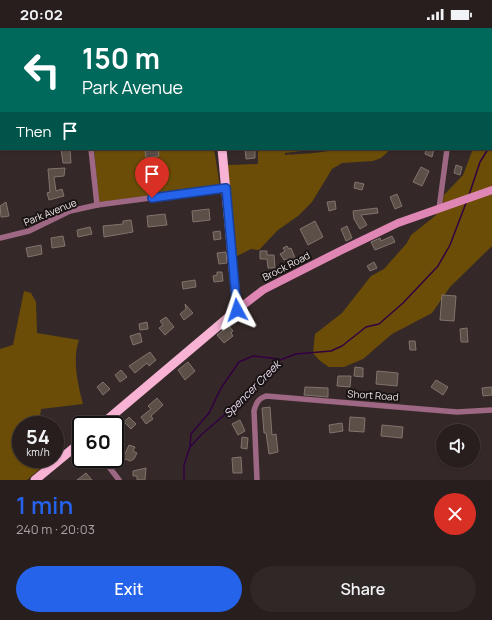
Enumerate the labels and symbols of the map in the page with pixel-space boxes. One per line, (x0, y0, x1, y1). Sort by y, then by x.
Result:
pin (135, 157, 169, 198)
street label: Park Avenue (21, 195, 79, 229)
street label: Brock Road (260, 248, 312, 284)
position arrow (216, 289, 258, 331)
water label: Spencer Creek (220, 356, 284, 420)
street label: Short Road (347, 386, 399, 404)
speed limit sign: 60 (72, 416, 124, 468)

